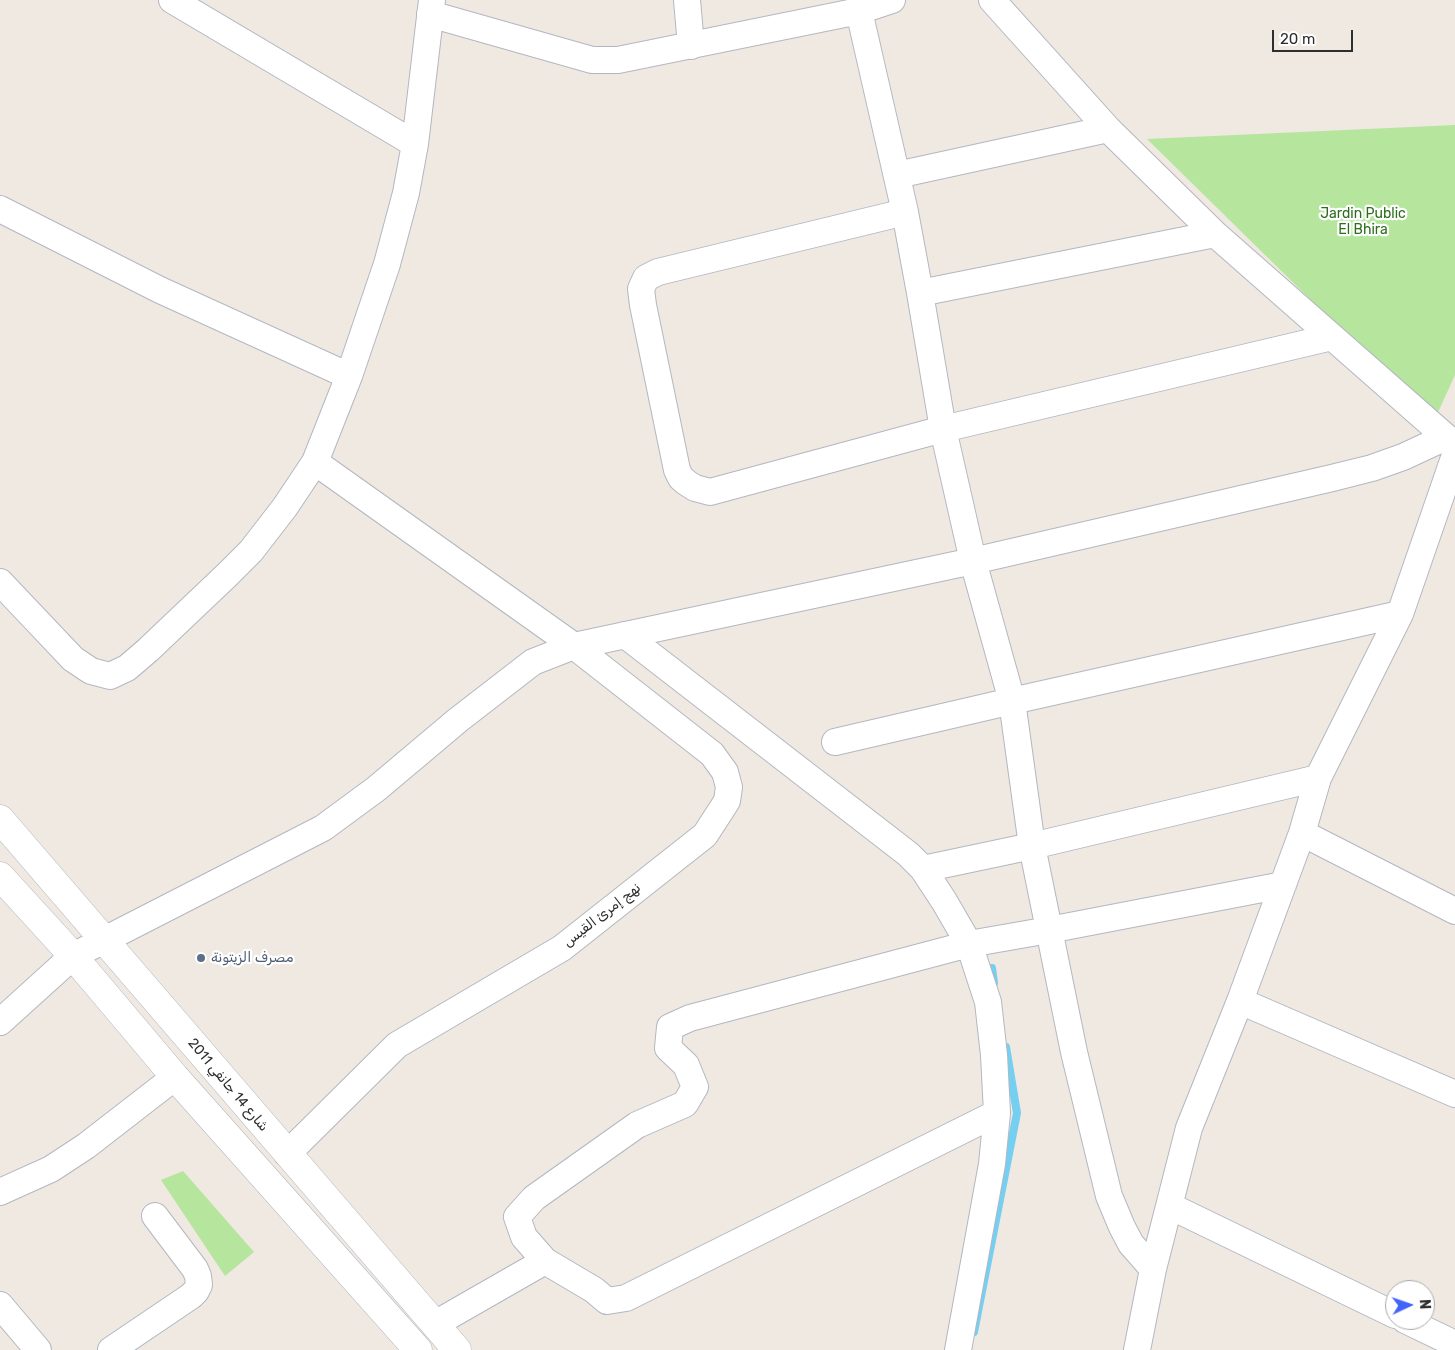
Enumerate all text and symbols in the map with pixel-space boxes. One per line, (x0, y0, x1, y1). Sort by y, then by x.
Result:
scale bar (1275, 20, 1356, 52)
text: 20 m (1280, 30, 1315, 48)
park label: Jardin Public El Bhira (1320, 206, 1406, 238)
street label: نهج إمرئ القيس (560, 879, 644, 951)
place label: مصرف الزيتونة (211, 950, 293, 966)
marker: مصرف الزيتونة (195, 952, 207, 964)
street label: شارع 14 جانفي 2011 (184, 1035, 272, 1135)
north arrow (1385, 1280, 1435, 1330)
text: N (1416, 1299, 1433, 1310)

